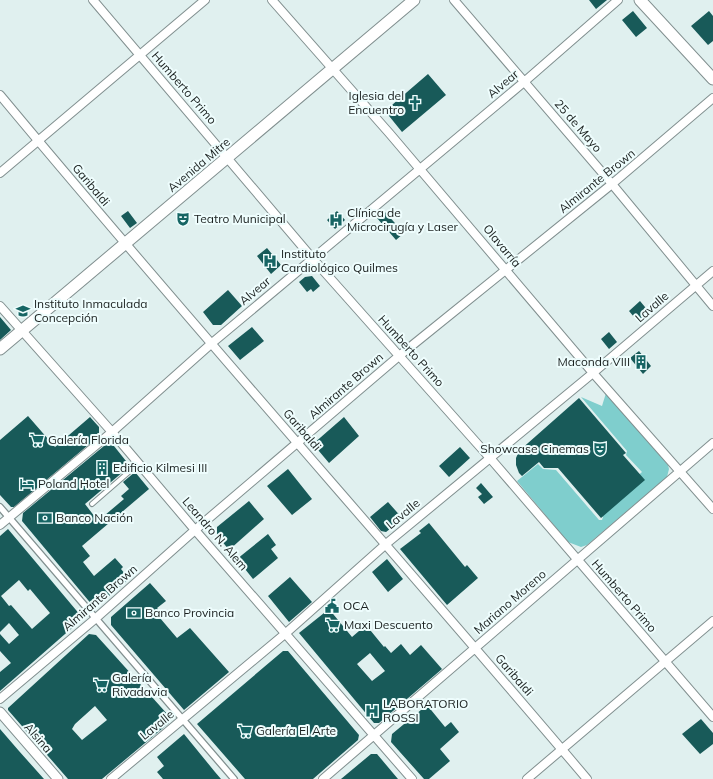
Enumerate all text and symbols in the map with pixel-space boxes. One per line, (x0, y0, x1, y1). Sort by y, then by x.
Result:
street label: Humberto Primo (149, 48, 220, 127)
street label: Alvear (484, 66, 522, 101)
place label: Iglesia del Encuentro (348, 88, 404, 117)
church icon: Iglesia del Encuentro (407, 95, 423, 111)
street label: 25 de Mayo (551, 96, 605, 155)
street label: Avenida Mitre (164, 134, 233, 195)
street label: Almirante Brown (555, 145, 638, 216)
street label: Garibaldi (69, 161, 113, 209)
place label: Clínica de Microcirugía y Laser (347, 205, 458, 234)
theatre icon: Teatro Municipal (175, 211, 191, 227)
place label: Teatro Municipal (194, 211, 286, 226)
hospital icon: Clínica de Microcirugía y Laser (328, 212, 344, 228)
street label: Olavarría (480, 221, 525, 270)
place label: Instituto Cardiológico Quilmes (281, 246, 398, 275)
hospital icon: Instituto Cardiológico Quilmes (262, 253, 278, 269)
street label: Alvear (236, 273, 274, 308)
street label: Lavalle (632, 288, 671, 325)
place label: Instituto Inmaculada Concepción (34, 296, 148, 325)
school or university icon: Instituto Inmaculada Concepción (15, 303, 31, 319)
street label: Humberto Primo (375, 312, 448, 390)
street label: Almirante Brown (305, 349, 386, 422)
place label: Maconda VIII (558, 354, 630, 369)
building icon: Maconda VIII (633, 354, 649, 370)
street label: Garibaldi (280, 406, 325, 454)
supermarket icon: Galería Florida (29, 432, 45, 448)
place label: Galería Florida (48, 432, 129, 447)
place label: Showcase Cinemas (480, 441, 589, 456)
theatre icon: Showcase Cinemas (592, 441, 608, 457)
building icon: Edificio Kilmesi III (94, 460, 110, 476)
place label: Edificio Kilmesi III (113, 460, 207, 475)
hotel icon: Poland Hotel (19, 476, 35, 492)
place label: Poland Hotel (38, 476, 109, 491)
street label: Leandro N. Alem (179, 494, 251, 573)
street label: Lavalle (383, 495, 423, 532)
bank icon: Banco Nación (37, 510, 53, 526)
place label: Banco Nación (56, 510, 133, 525)
street label: Humberto Primo (589, 556, 660, 635)
street label: Almirante Brown (59, 561, 140, 634)
street label: Mariano Moreno (471, 566, 549, 637)
public building icon: OCA (324, 598, 340, 614)
place label: OCA (343, 598, 369, 613)
bank icon: Banco Provincia (126, 605, 142, 621)
place label: Banco Provincia (145, 605, 234, 620)
supermarket icon: Maxi Descuento (325, 617, 341, 633)
place label: Maxi Descuento (344, 617, 433, 632)
street label: Garibaldi (492, 651, 537, 699)
place label: Galería Rivadavia (112, 670, 167, 699)
supermarket icon: Galería Rivadavia (93, 677, 109, 693)
place label: LABORATORIO ROSSI (383, 696, 468, 725)
hospital icon: LABORATORIO ROSSI (364, 703, 380, 719)
street label: Lavalle (137, 706, 177, 743)
street label: Alsina (21, 720, 55, 756)
supermarket icon: Galería El Arte (237, 723, 253, 739)
place label: Galería El Arte (256, 723, 336, 738)

